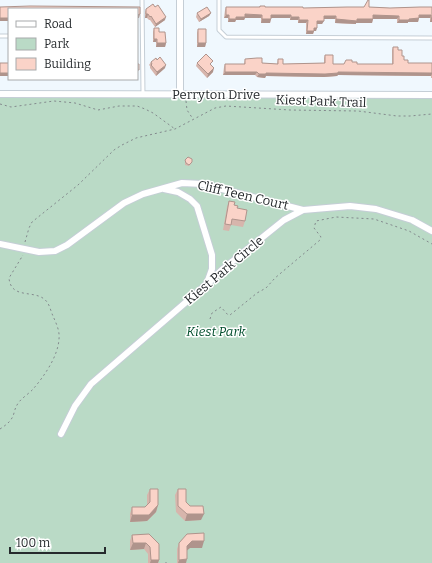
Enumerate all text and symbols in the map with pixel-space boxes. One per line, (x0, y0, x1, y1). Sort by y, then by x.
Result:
legend (8, 8, 138, 80)
text: Road (44, 17, 72, 31)
text: Park (44, 37, 70, 51)
text: Building (44, 57, 91, 71)
street label: Perryton Drive (172, 87, 260, 102)
street label: Kiest Park Trail (275, 92, 367, 110)
street label: Cliff Teen Court (196, 177, 290, 213)
street label: Kiest Park Circle (182, 233, 266, 307)
park label: Kiest Park (186, 324, 247, 339)
scale bar (10, 529, 105, 555)
text: 100 m (16, 536, 51, 550)

